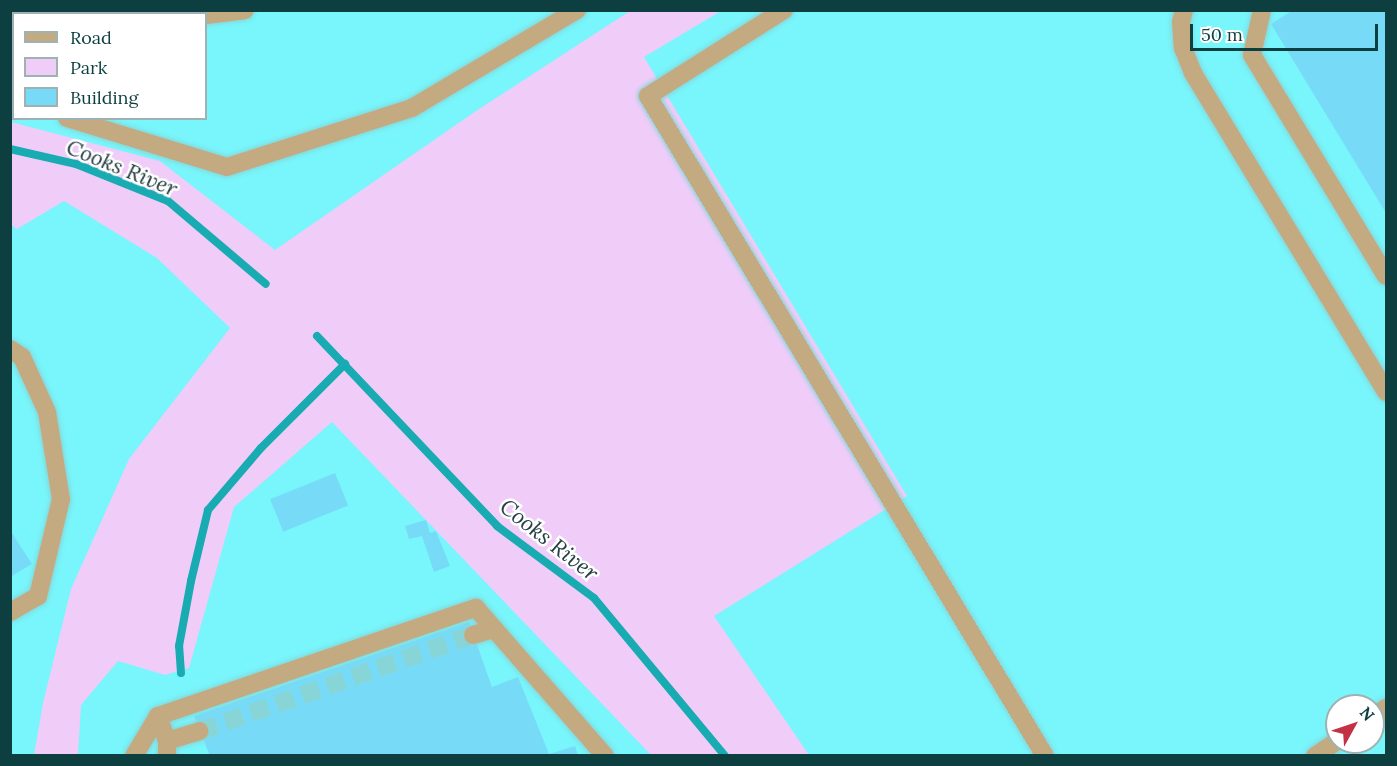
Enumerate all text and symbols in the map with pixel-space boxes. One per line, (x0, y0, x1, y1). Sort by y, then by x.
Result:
legend (12, 12, 207, 120)
scale bar (1193, 12, 1380, 50)
text: 50 m (1201, 23, 1243, 46)
text: Road (70, 26, 112, 49)
text: Park (70, 56, 107, 79)
text: Building (70, 86, 138, 109)
water label: Cooks River (63, 134, 181, 202)
water label: Cooks River (495, 493, 603, 587)
north arrow (1325, 694, 1385, 754)
text: N (1356, 703, 1379, 725)

